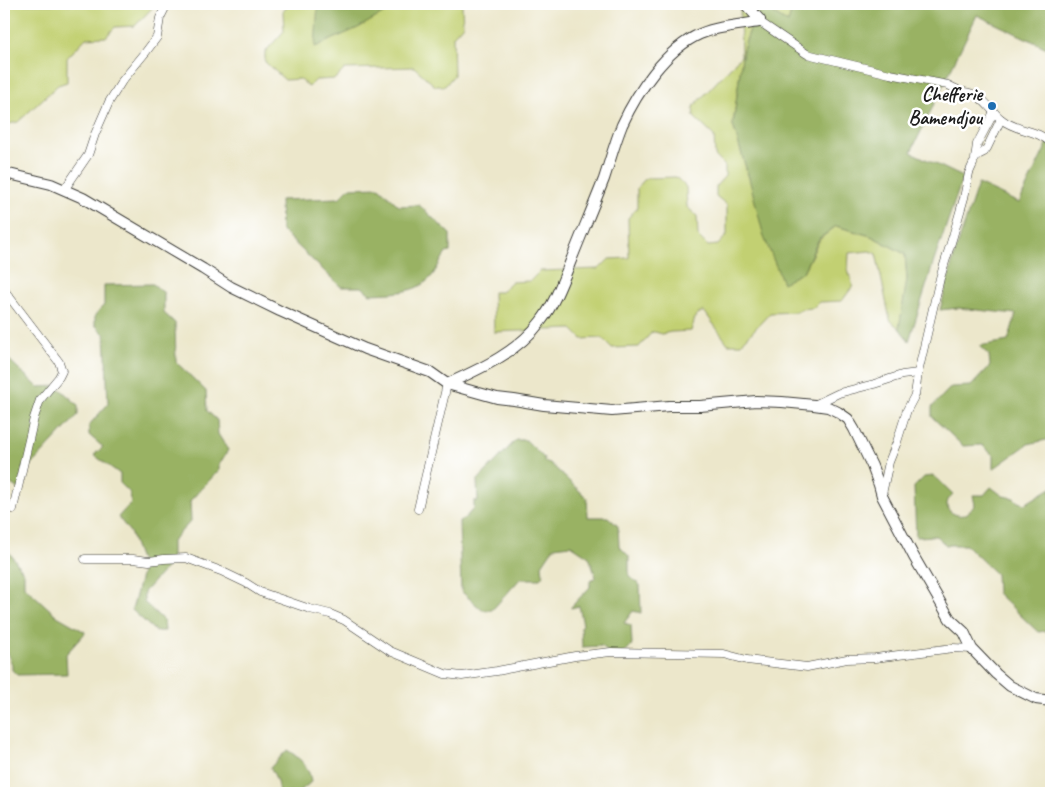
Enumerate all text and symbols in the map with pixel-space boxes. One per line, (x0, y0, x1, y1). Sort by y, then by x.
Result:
place label: Chefferie Bamendjou (908, 82, 984, 130)
marker: Chefferie Bamendjou (986, 100, 998, 112)

